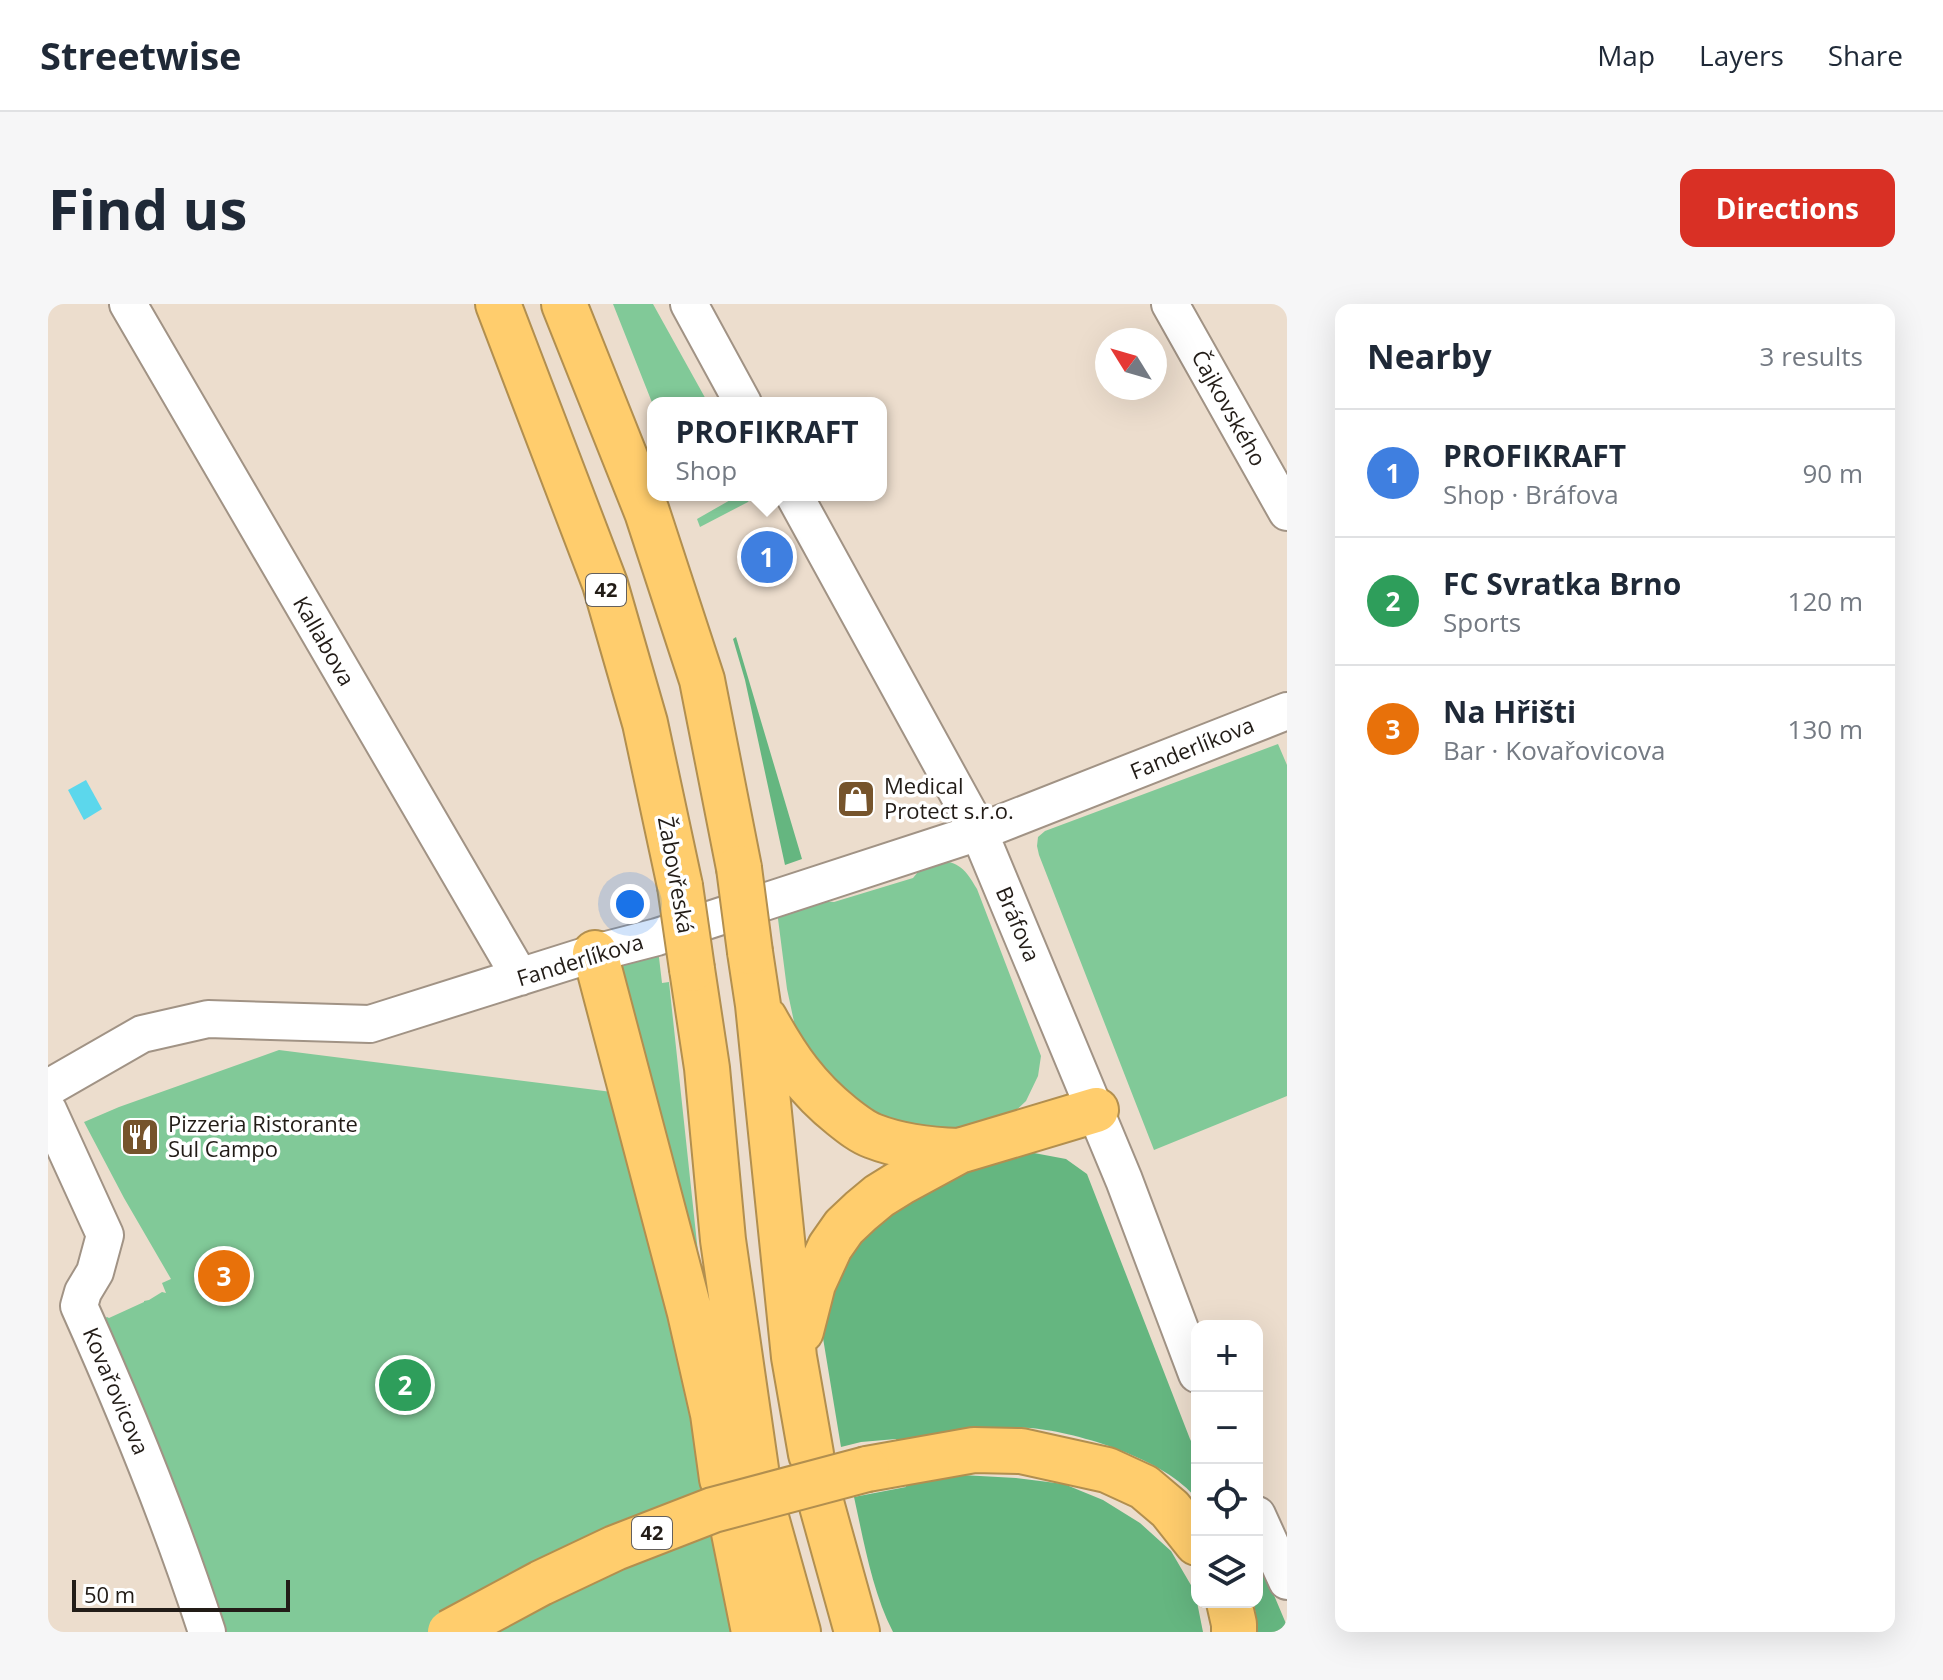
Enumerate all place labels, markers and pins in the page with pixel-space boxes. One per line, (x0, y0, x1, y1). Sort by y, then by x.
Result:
pin: 1 (741, 527, 793, 587)
place label: Medical Protect s.r.o. (884, 770, 1014, 825)
shop icon: Medical Protect s.r.o. (835, 778, 877, 820)
place label: Pizzeria Ristorante Sul Campo (168, 1108, 358, 1163)
restaurant icon: Pizzeria Ristorante Sul Campo (119, 1116, 161, 1158)
pin: 3 (198, 1246, 250, 1306)
pin: 2 (379, 1355, 431, 1415)

